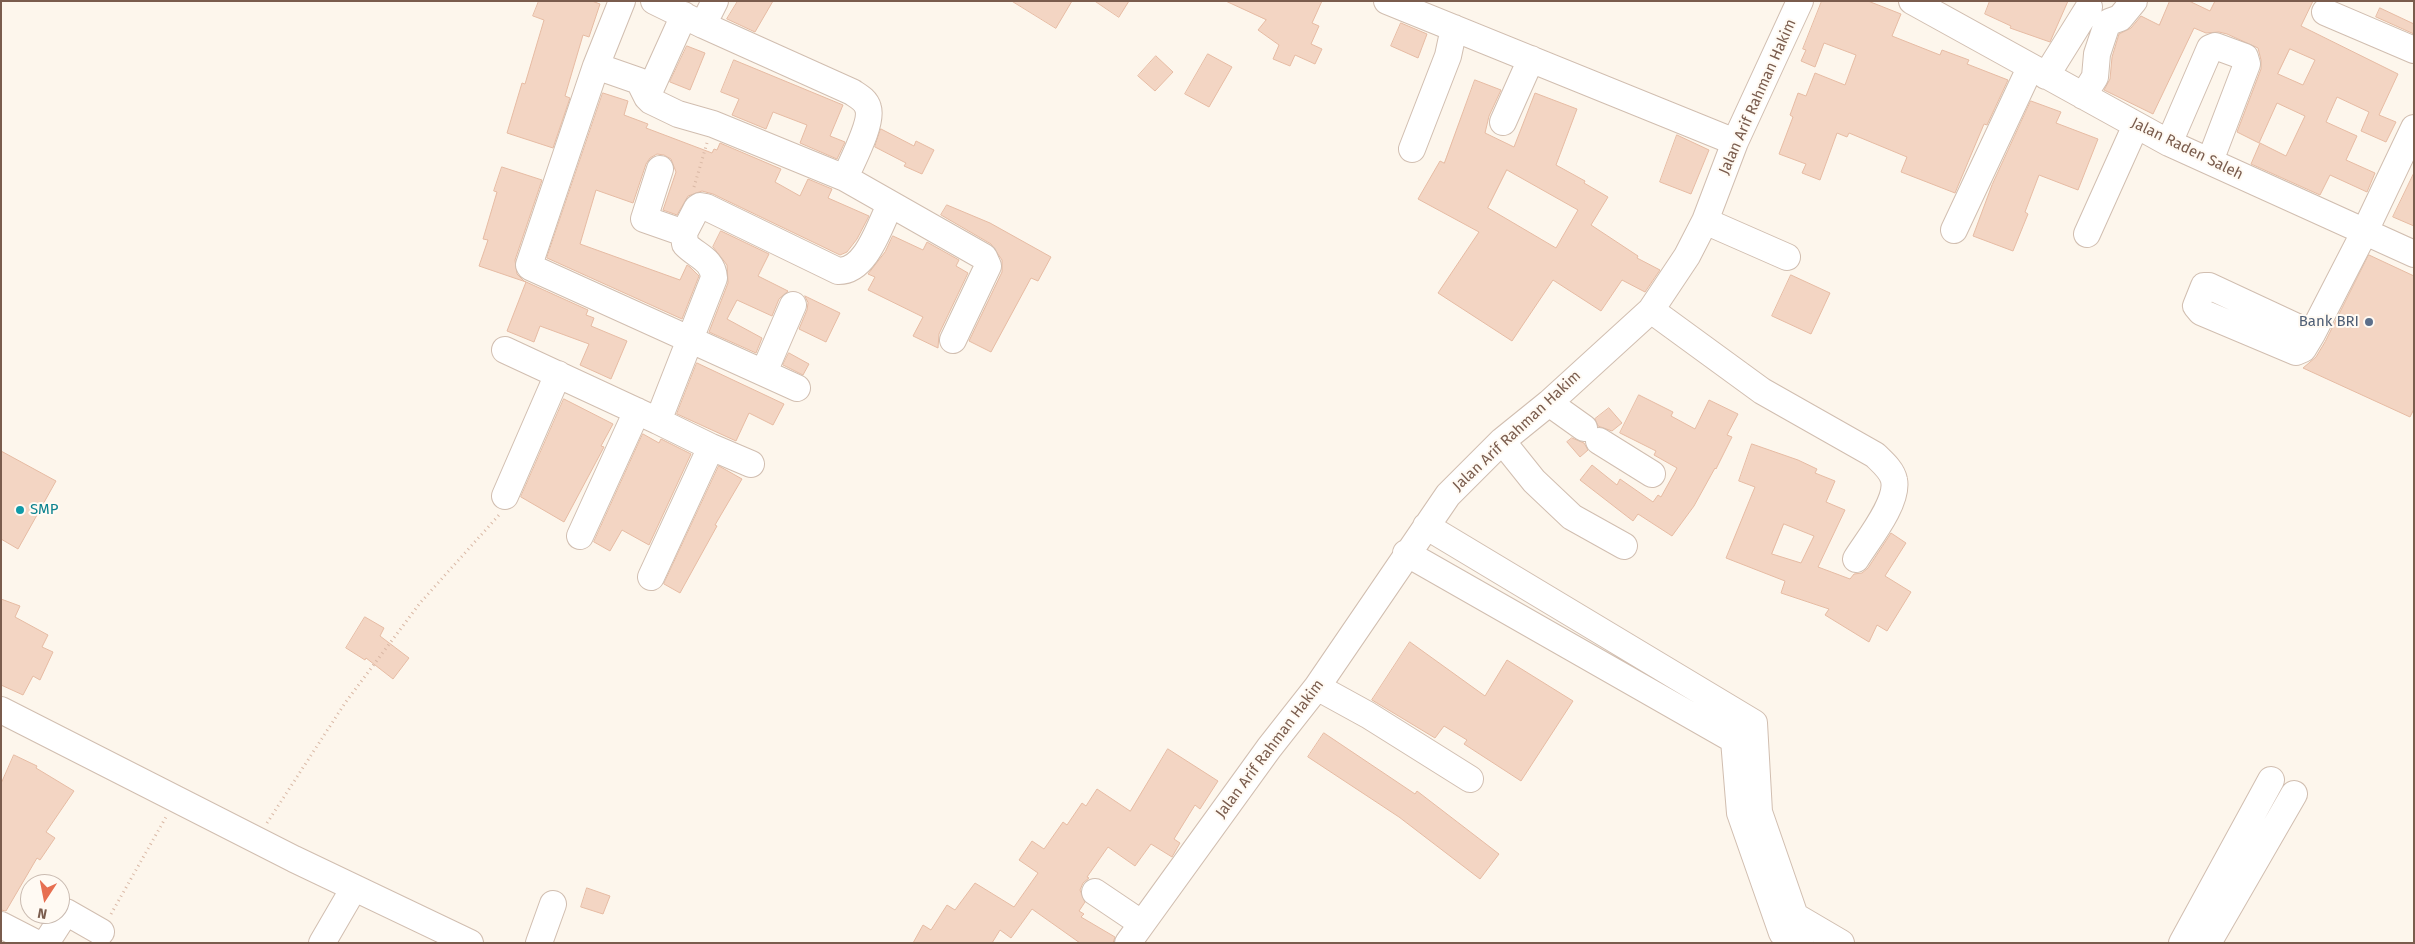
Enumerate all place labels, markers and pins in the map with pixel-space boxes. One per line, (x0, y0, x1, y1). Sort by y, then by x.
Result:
place label: Bank BRI (2299, 313, 2359, 331)
marker: Bank BRI (2363, 316, 2375, 328)
place label: SMP (30, 501, 58, 519)
marker: SMP (14, 504, 26, 516)

